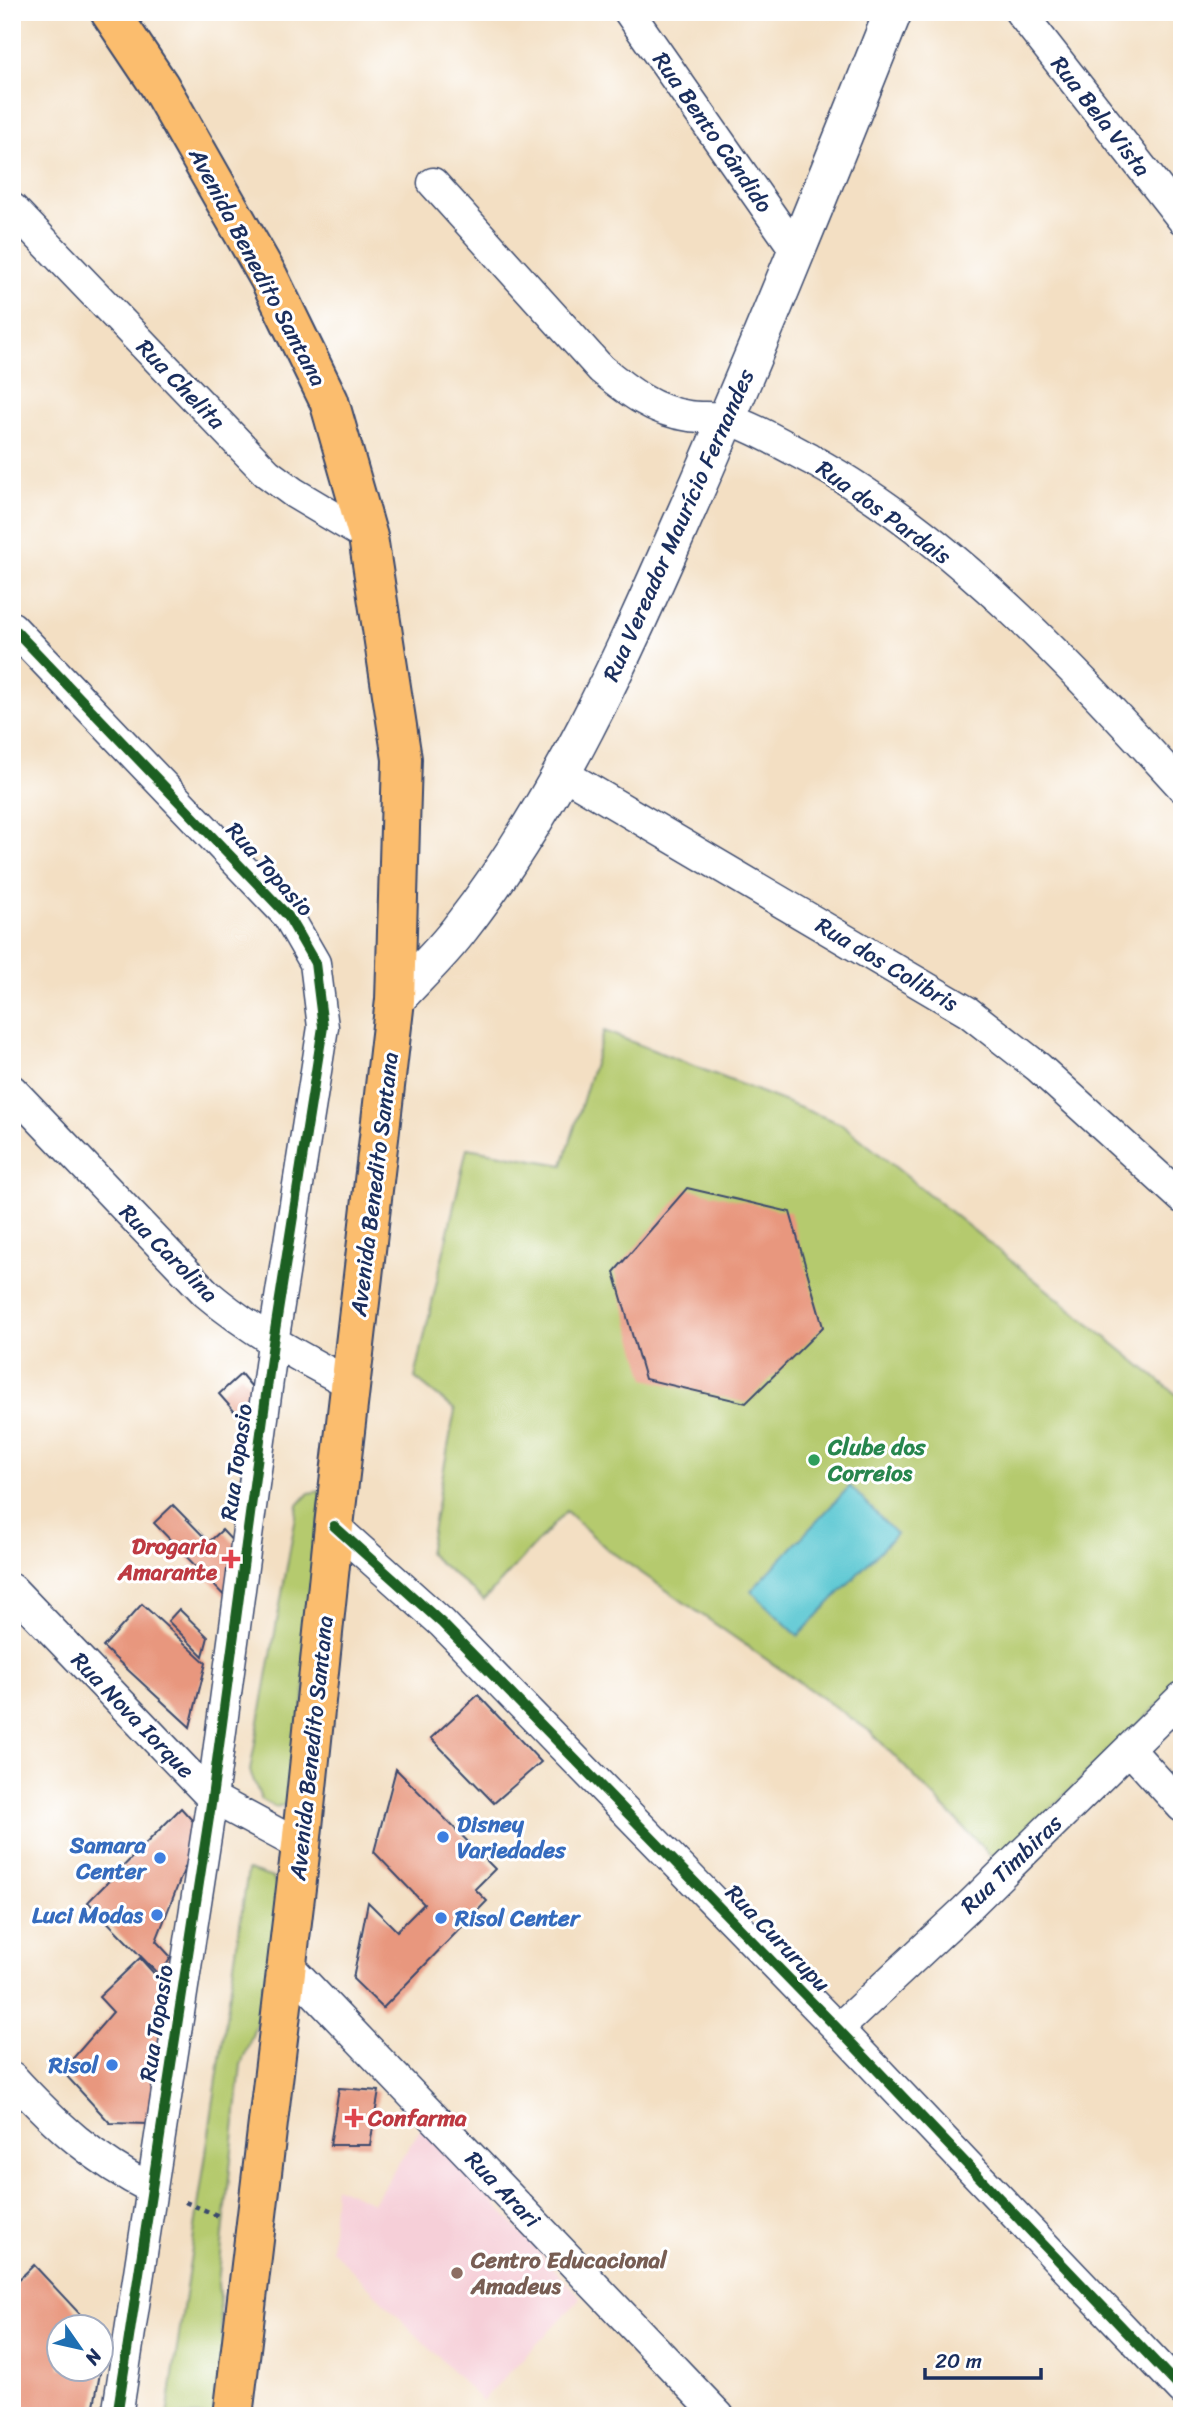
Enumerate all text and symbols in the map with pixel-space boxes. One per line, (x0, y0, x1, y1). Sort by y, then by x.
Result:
street label: Rua Bento Cândido (641, 43, 784, 222)
street label: Rua Bela Vista (1040, 47, 1162, 186)
street label: Avenida Benedito Santana (177, 139, 338, 394)
street label: Rua Chelita (126, 329, 236, 440)
street label: Rua Vereador Maurício Fernandes (591, 362, 766, 688)
street label: Rua dos Pardais (807, 449, 961, 576)
street label: Rua Topasio (215, 812, 324, 927)
street label: Rua dos Colibris (807, 905, 967, 1024)
street label: Avenida Benedito Santana (338, 1050, 411, 1320)
street label: Rua Carolina (109, 1194, 229, 1313)
street label: Rua Topasio (208, 1401, 265, 1523)
place label: Clube dos Correios (827, 1427, 927, 1494)
marker: Clube dos Correios (806, 1452, 822, 1468)
place label: Drogaria Amarante (117, 1526, 218, 1593)
marker: Drogaria Amarante (223, 1551, 239, 1567)
street label: Avenida Benedito Santana (277, 1614, 346, 1883)
street label: Rua Nova Iorque (61, 1642, 205, 1789)
place label: Disney Variedades (457, 1804, 567, 1871)
street label: Rua Timbiras (950, 1804, 1073, 1924)
place label: Samara Center (69, 1825, 148, 1892)
marker: Disney Variedades (435, 1829, 451, 1845)
marker: Samara Center (152, 1850, 168, 1866)
street label: Rua Cururupu (715, 1874, 840, 2002)
place label: Luci Modas (32, 1895, 144, 1936)
place label: Risol Center (454, 1898, 582, 1939)
marker: Luci Modas (149, 1907, 165, 1923)
marker: Risol Center (433, 1910, 449, 1926)
street label: Rua Topasio (127, 1962, 186, 2084)
place label: Risol (48, 2045, 99, 2086)
marker: Risol (104, 2057, 120, 2073)
place label: Confarma (367, 2098, 467, 2139)
marker: Confarma (346, 2110, 362, 2126)
street label: Rua Arari (455, 2141, 551, 2238)
place label: Centro Educacional Amadeus (470, 2240, 668, 2307)
marker: Centro Educacional Amadeus (449, 2265, 465, 2281)
north arrow (46, 2312, 116, 2382)
scale bar (925, 2337, 1040, 2381)
text: N (76, 2342, 112, 2373)
text: 20 m (935, 2342, 982, 2380)

